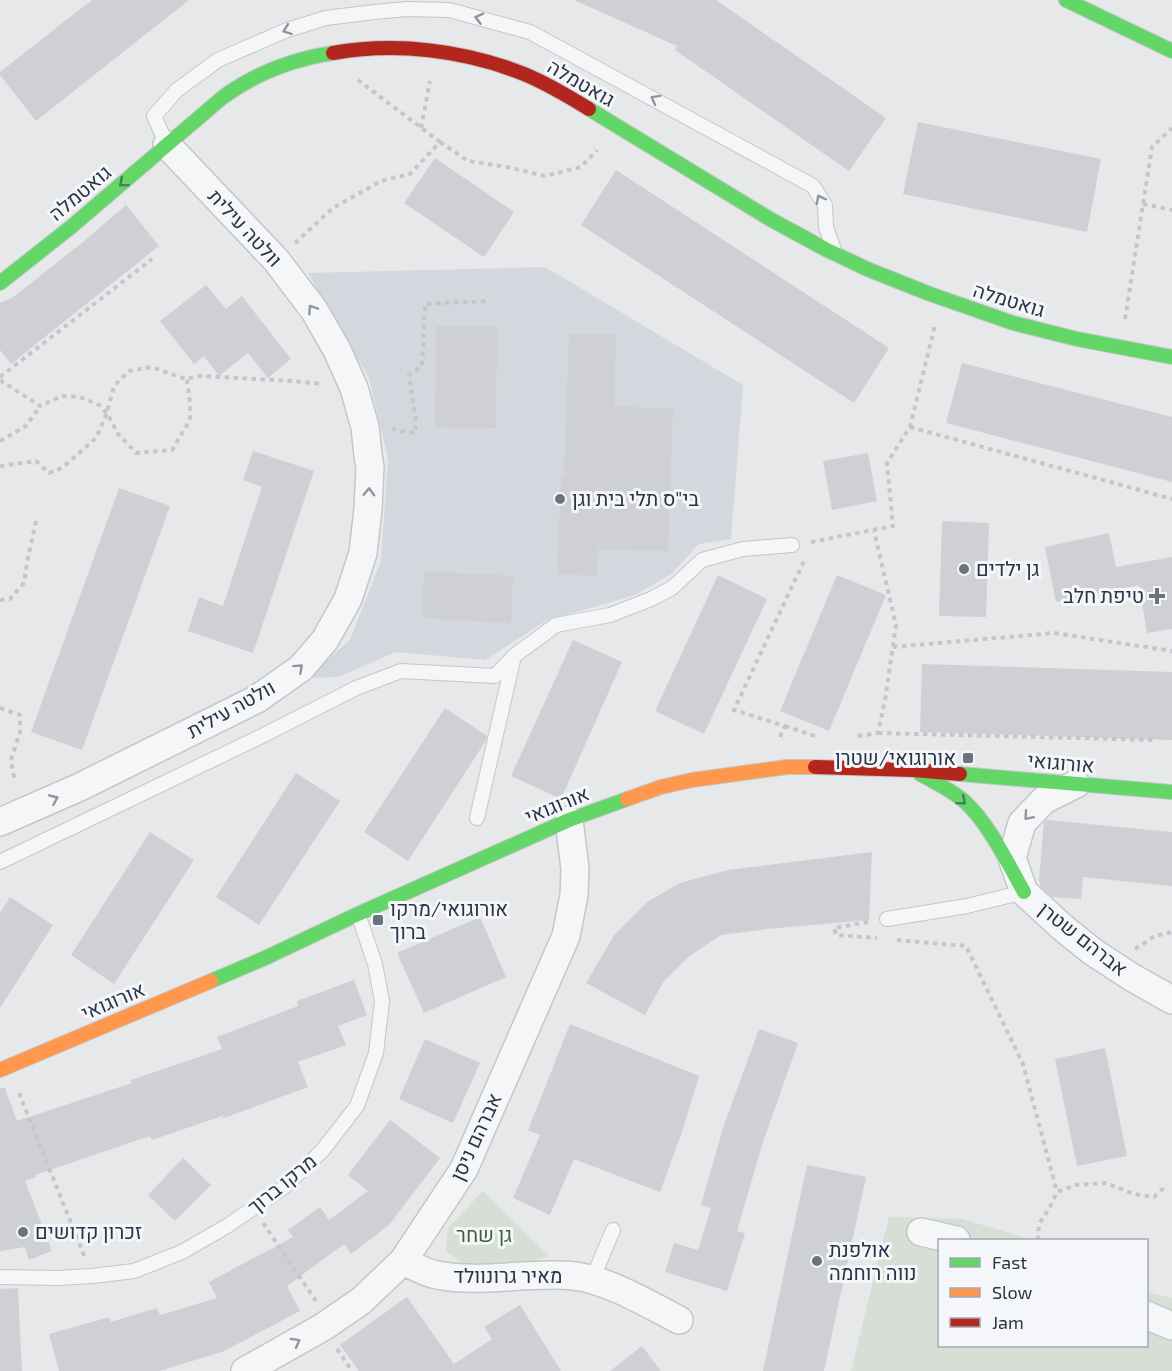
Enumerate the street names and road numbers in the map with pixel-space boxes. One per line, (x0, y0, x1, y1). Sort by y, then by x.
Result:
street label: גואטמלה (544, 53, 619, 111)
street label: גואטמלה (43, 159, 115, 225)
street label: וולטה עילית (204, 184, 288, 271)
street label: גואטמלה (971, 277, 1048, 321)
street label: וולטה עילית (182, 674, 279, 742)
street label: אורוגואי (1027, 747, 1095, 777)
street label: אורוגואי (521, 780, 592, 828)
street label: אברהם שטרן (1035, 896, 1133, 980)
street label: אורוגואי (77, 976, 148, 1024)
street label: אברהם ניסן (444, 1089, 506, 1184)
street label: מרקו ברוך (242, 1148, 321, 1218)
street label: מאיר גרונוולד (453, 1263, 563, 1287)

